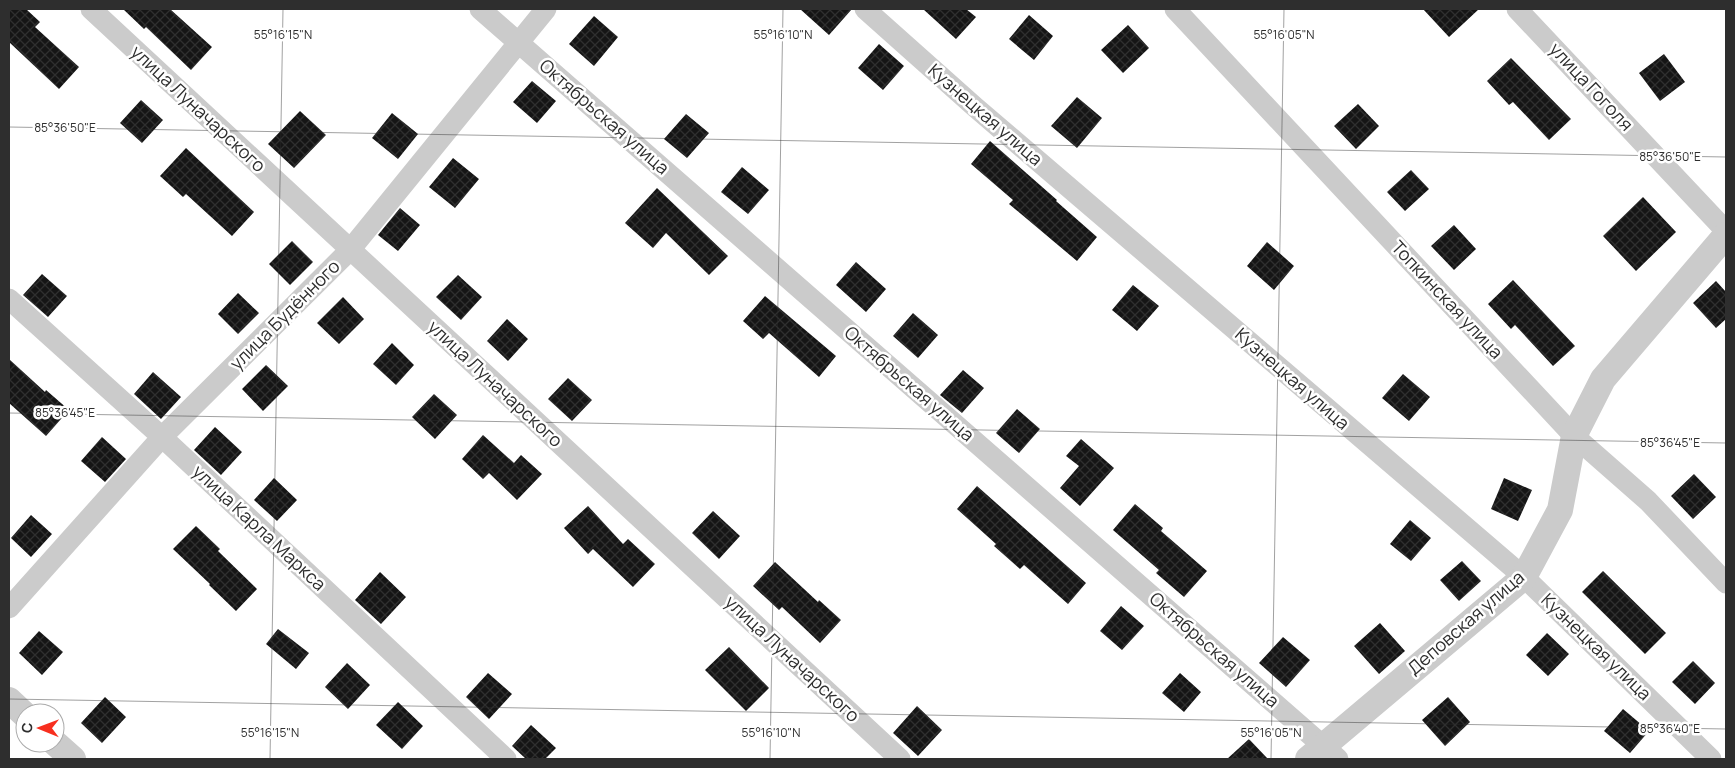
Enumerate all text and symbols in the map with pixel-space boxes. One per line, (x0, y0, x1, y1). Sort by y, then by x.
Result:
text: 55°16'15"N (254, 26, 312, 43)
text: 55°16'10"N (754, 26, 812, 43)
text: 55°16'05"N (1253, 26, 1315, 43)
street label: улица Гоголя (1545, 37, 1639, 136)
street label: улица Луначарского (126, 40, 271, 177)
street label: Октябрьская улица (535, 53, 675, 179)
street label: Кузнецкая улица (923, 58, 1048, 171)
text: 85°36'50"E (34, 119, 96, 136)
text: 85°36'50"E (1639, 148, 1701, 165)
street label: Топкинская улица (1387, 235, 1509, 364)
street label: улица Будённого (224, 254, 345, 375)
street label: улица Луначарского (423, 315, 568, 452)
street label: Октябрьская улица (840, 320, 980, 446)
street label: Кузнецкая улица (1230, 322, 1355, 435)
text: 85°36'45"E (35, 404, 95, 421)
text: 85°36'45"E (1640, 434, 1700, 451)
street label: улица Карла Маркса (188, 459, 332, 595)
street label: Деповская улица (1402, 565, 1529, 680)
street label: Октябрьская улица (1145, 586, 1285, 712)
street label: Кузнецкая улица (1537, 588, 1657, 705)
street label: улица Луначарского (720, 590, 865, 727)
north arrow (15, 703, 65, 753)
text: 85°36'40"E (1640, 720, 1700, 737)
text: С (17, 722, 36, 733)
text: 55°16'15"N (241, 724, 299, 741)
text: 55°16'10"N (742, 724, 800, 741)
text: 55°16'05"N (1240, 724, 1302, 741)

